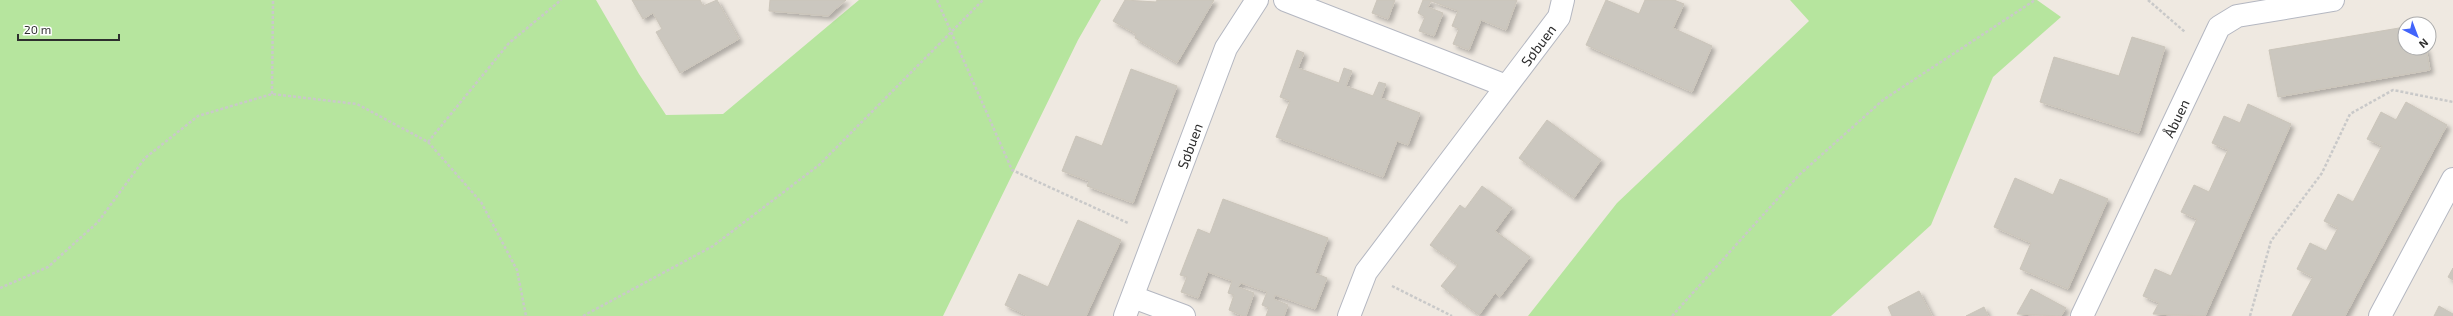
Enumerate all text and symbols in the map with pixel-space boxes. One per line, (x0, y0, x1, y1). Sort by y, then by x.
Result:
scale bar (18, 16, 119, 42)
north arrow (2397, 16, 2437, 56)
street label: Søbuen (1517, 21, 1559, 69)
text: 20 m (24, 22, 51, 36)
text: N (2417, 36, 2431, 51)
street label: Åbuen (2159, 96, 2192, 140)
street label: Søbuen (1173, 120, 1206, 171)

